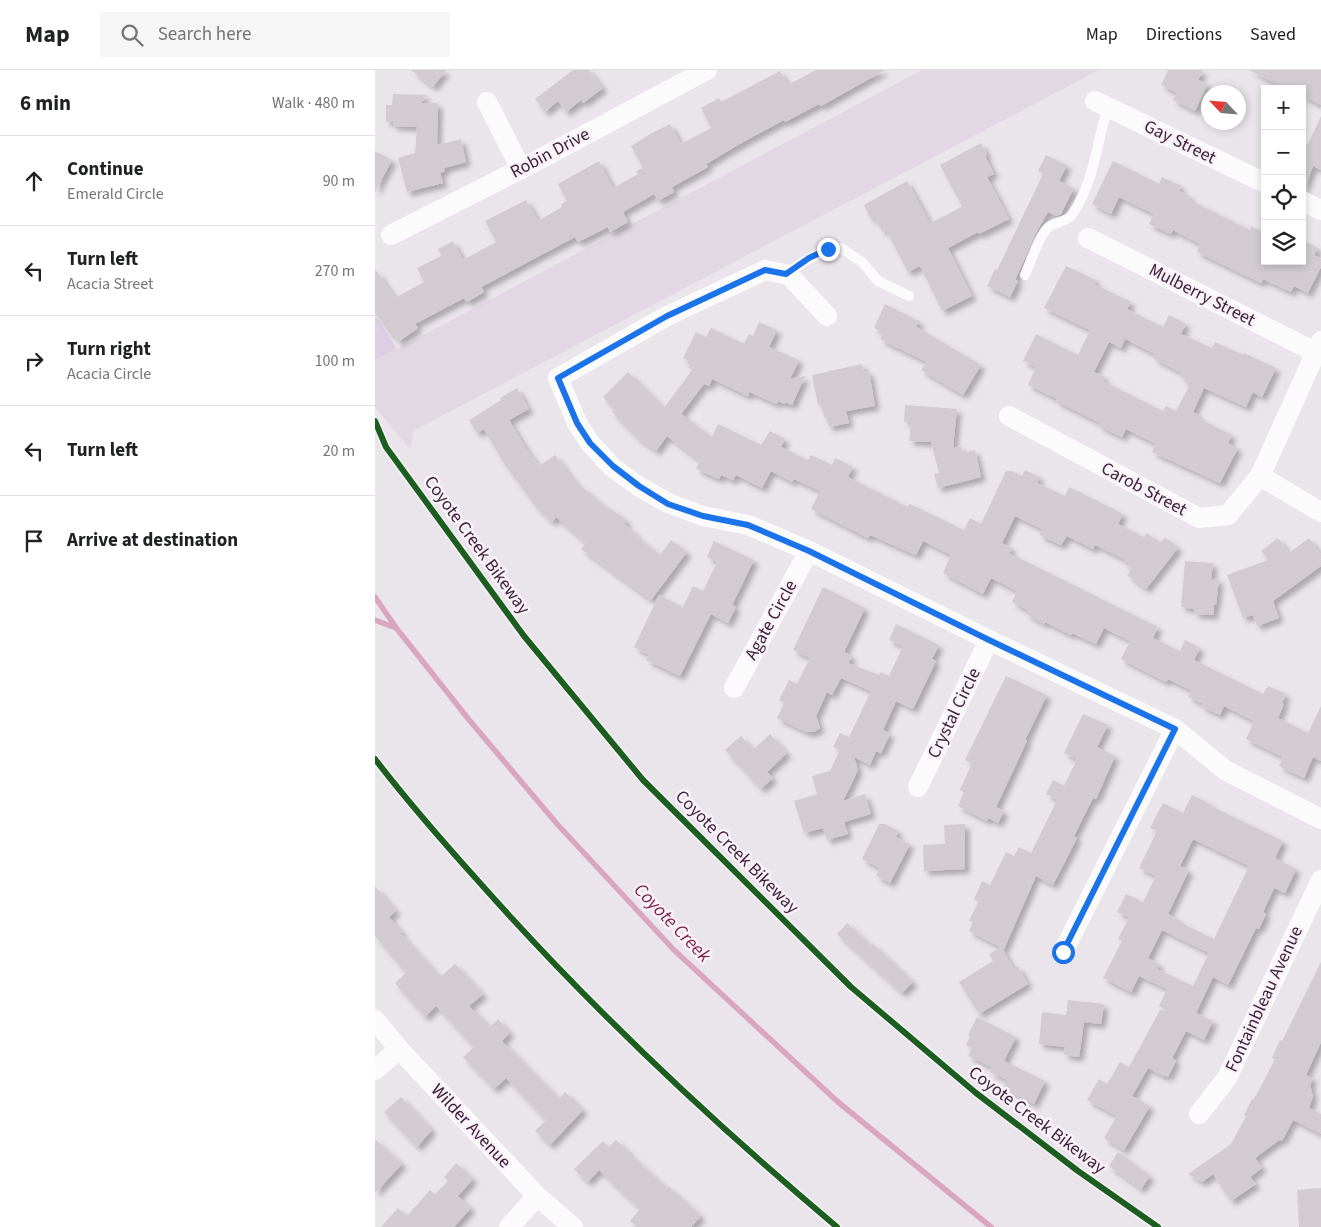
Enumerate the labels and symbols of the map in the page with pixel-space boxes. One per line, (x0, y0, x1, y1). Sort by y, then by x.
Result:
north arrow (1201, 85, 1246, 130)
street label: Gay Street (1140, 114, 1220, 170)
street label: Robin Drive (506, 122, 594, 184)
route end (817, 238, 840, 261)
street label: Mulberry Street (1144, 257, 1260, 333)
street label: Carob Street (1097, 456, 1191, 522)
street label: Coyote Creek Bikeway (418, 471, 536, 620)
street label: Agate Circle (739, 575, 803, 665)
street label: Crystal Circle (921, 663, 987, 763)
street label: Coyote Creek Bikeway (670, 785, 805, 920)
water label: Coyote Creek (627, 877, 717, 969)
street label: Fontainbleau Avenue (1219, 922, 1309, 1076)
route start (1052, 941, 1075, 964)
street label: Coyote Creek Bikeway (963, 1060, 1111, 1180)
street label: Wilder Avenue (425, 1078, 517, 1174)

